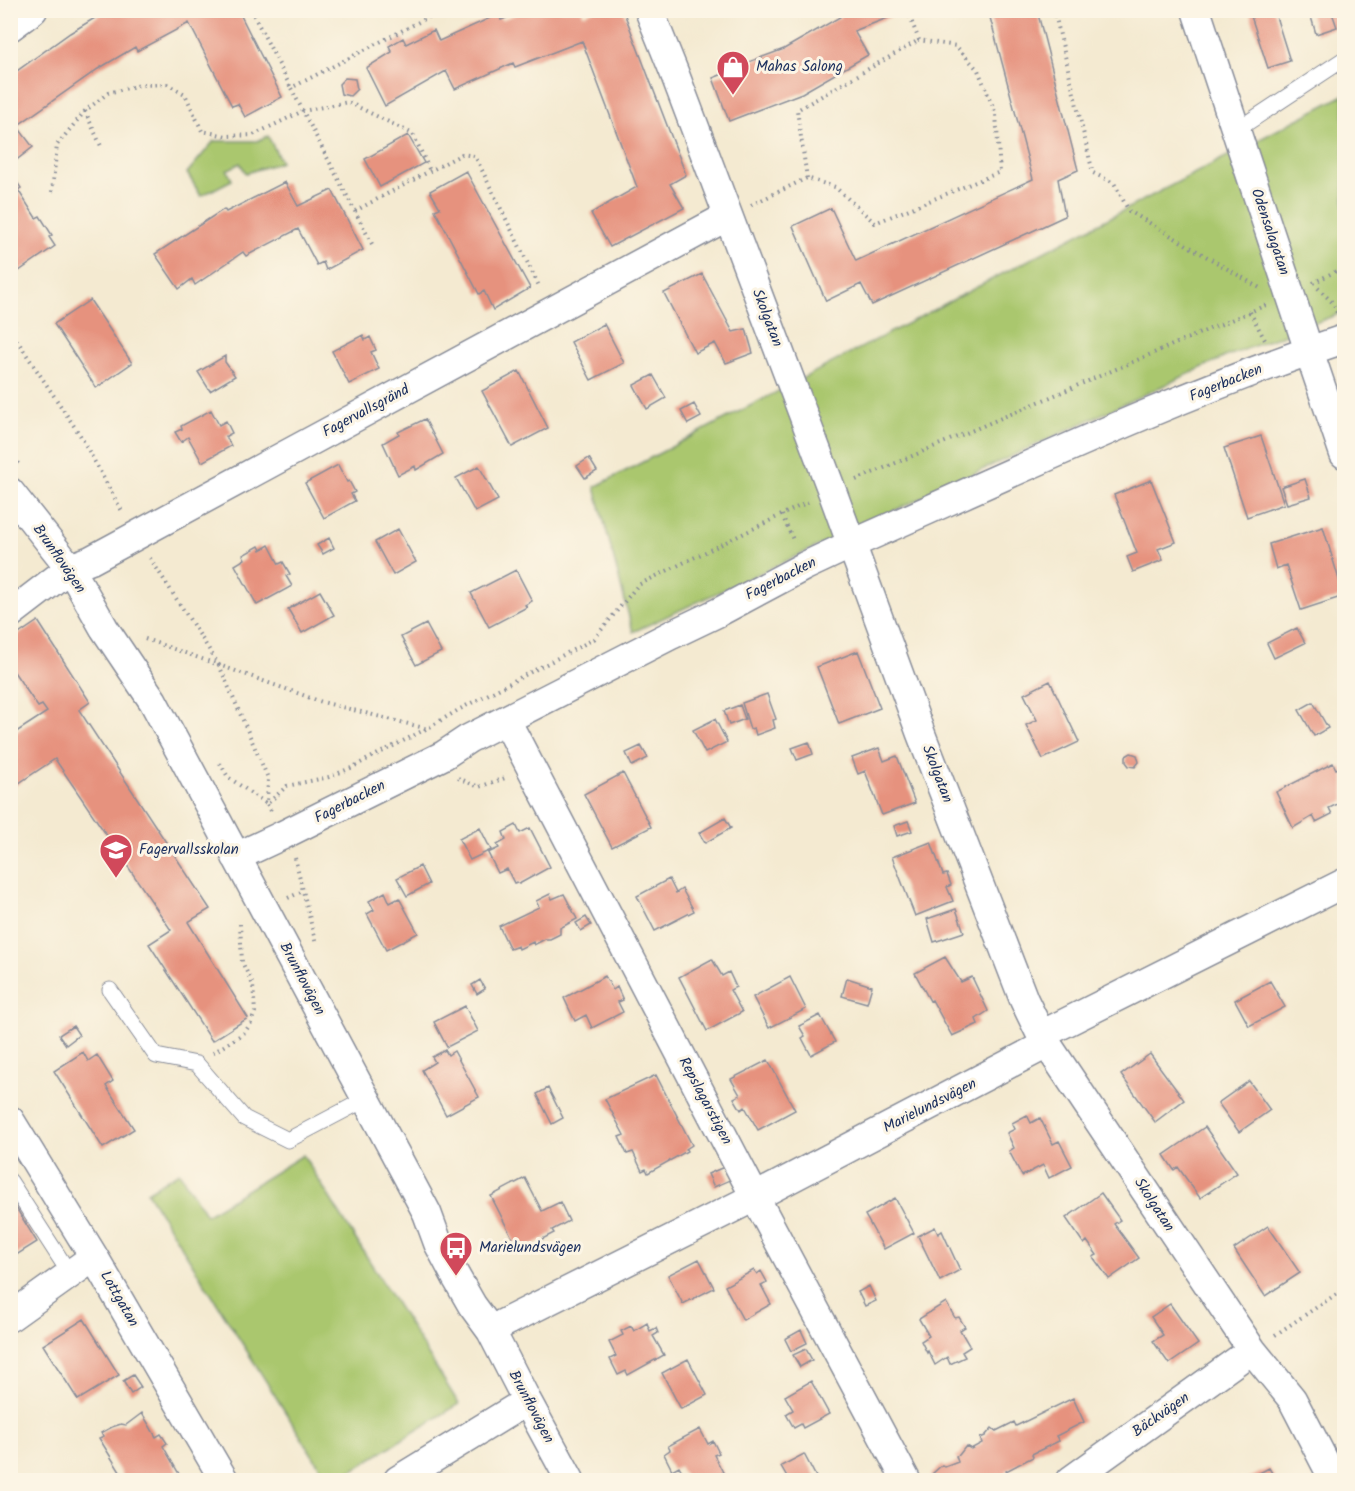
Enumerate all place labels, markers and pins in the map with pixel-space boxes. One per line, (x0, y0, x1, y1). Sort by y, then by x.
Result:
shop icon: Mahas Salong (715, 49, 751, 96)
place label: Mahas Salong (756, 55, 843, 79)
school or university icon: Fagervallsskolan (98, 832, 134, 879)
place label: Fagervallsskolan (139, 838, 239, 862)
bus stop icon: Marielundsvägen (438, 1230, 474, 1277)
place label: Marielundsvägen (479, 1236, 581, 1260)

